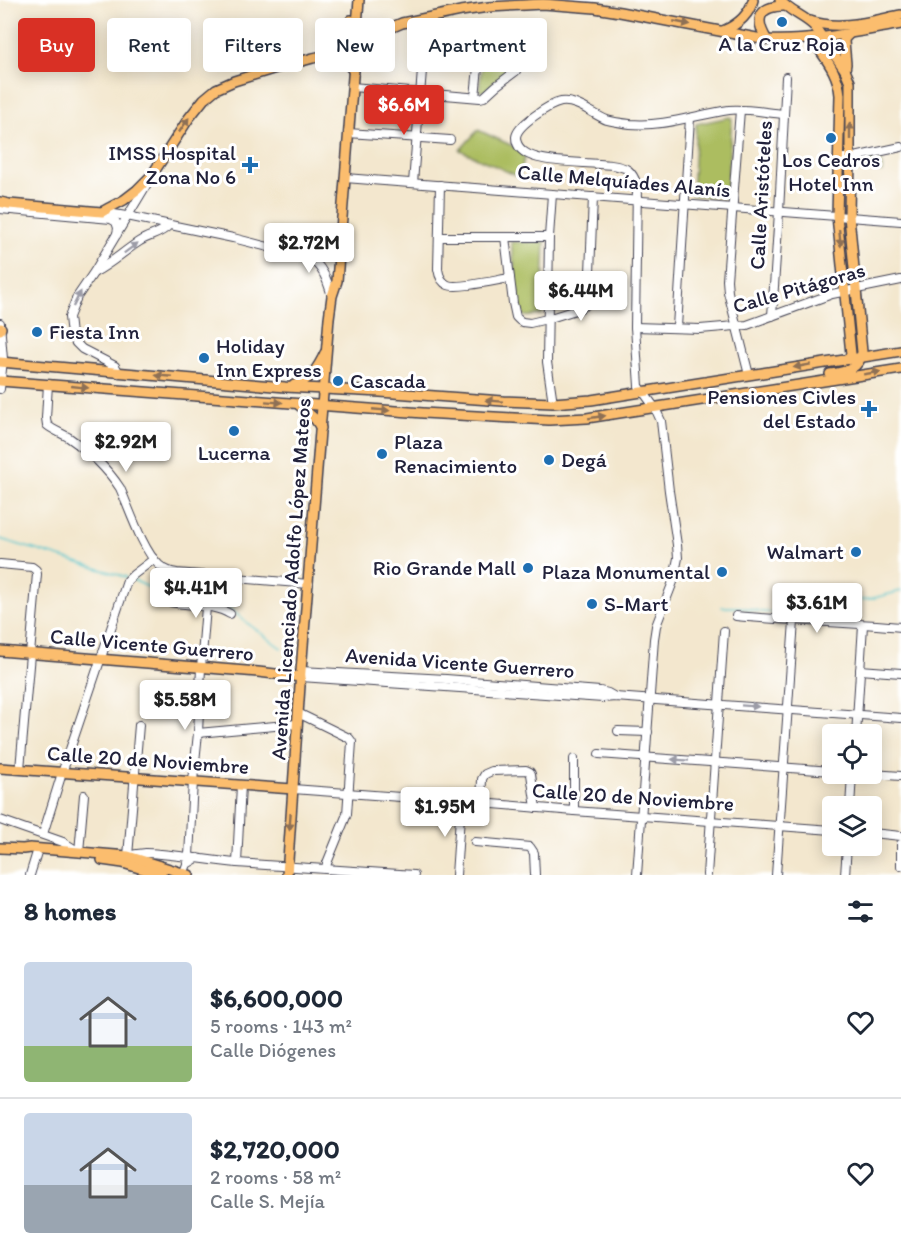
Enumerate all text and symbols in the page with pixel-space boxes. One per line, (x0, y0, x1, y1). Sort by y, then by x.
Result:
marker: A la Cruz Roja (775, 15, 789, 29)
chip: Buy (18, 18, 95, 72)
chip: Rent (107, 18, 191, 72)
chip: Filters (203, 18, 303, 72)
chip: New (315, 18, 395, 72)
chip: Apartment (407, 18, 547, 72)
one-way arrow (673, 19, 692, 28)
place label: A la Cruz Roja (719, 31, 846, 56)
pin: $6.6M (362, 85, 446, 136)
text: $6.6M (378, 92, 430, 116)
one-way arrow (178, 118, 190, 134)
street label: Calle Aristóteles (744, 120, 777, 270)
one-way arrow (845, 121, 855, 140)
marker: Los Cedros Hotel Inn (824, 131, 838, 145)
place label: IMSS Hospital Zona No 6 (108, 140, 236, 189)
place label: Los Cedros Hotel Inn (782, 147, 880, 196)
marker: IMSS Hospital Zona No 6 (241, 156, 259, 174)
street label: Calle Melquíades Alanís (516, 159, 732, 202)
pin: $2.72M (260, 223, 358, 274)
one-way arrow (835, 228, 845, 247)
text: $2.72M (278, 230, 340, 254)
one-way arrow (124, 242, 139, 254)
street label: Calle Pitágoras (730, 257, 868, 318)
pin: $6.44M (532, 271, 630, 322)
text: $6.44M (548, 278, 614, 302)
one-way arrow (72, 291, 81, 308)
place label: Fiesta Inn (49, 319, 140, 344)
marker: Fiesta Inn (30, 325, 44, 339)
place label: Holiday Inn Express (216, 333, 322, 382)
marker: Holiday Inn Express (197, 351, 211, 365)
one-way arrow (792, 362, 811, 371)
place label: Cascada (350, 368, 426, 393)
one-way arrow (863, 369, 882, 378)
one-way arrow (155, 371, 174, 381)
marker: Cascada (331, 374, 345, 388)
one-way arrow (71, 382, 90, 392)
place label: Pensiones Civles del Estado (707, 384, 856, 433)
one-way arrow (485, 396, 504, 406)
street label: Avenida Licenciado Adolfo López Mateos (265, 397, 316, 761)
one-way arrow (265, 398, 284, 407)
marker: Pensiones Civles del Estado (860, 400, 878, 418)
one-way arrow (372, 405, 391, 415)
one-way arrow (587, 412, 606, 421)
pin: $2.92M (77, 422, 175, 473)
marker: Lucerna (227, 424, 241, 438)
text: $2.92M (95, 429, 157, 453)
place label: Plaza Renacimiento (394, 429, 517, 478)
place label: Lucerna (198, 440, 270, 465)
marker: Plaza Renacimiento (375, 447, 389, 461)
place label: Degá (561, 447, 607, 472)
marker: Degá (542, 453, 556, 467)
place label: Walmart (766, 539, 844, 564)
marker: Walmart (849, 545, 863, 559)
place label: Rio Grande Mall (373, 555, 516, 580)
place label: Plaza Monumental (542, 559, 710, 584)
marker: Rio Grande Mall (521, 561, 535, 575)
marker: Plaza Monumental (715, 565, 729, 579)
pin: $4.41M (147, 568, 245, 619)
text: $4.41M (164, 575, 228, 599)
pin: $3.61M (768, 583, 866, 634)
text: $3.61M (786, 590, 848, 614)
place label: S-Mart (604, 591, 668, 616)
marker: S-Mart (585, 597, 599, 611)
street label: Calle Vicente Guerrero (49, 623, 255, 666)
street label: Avenida Vicente Guerrero (345, 642, 575, 683)
pin: $5.58M (136, 680, 234, 731)
text: $5.58M (154, 687, 216, 711)
one-way arrow (741, 702, 760, 711)
map controls (822, 724, 882, 856)
button: locate (822, 724, 882, 784)
street label: Calle 20 de Noviembre (46, 740, 250, 779)
one-way arrow (671, 755, 690, 765)
street label: Calle 20 de Noviembre (531, 777, 735, 816)
pin: $1.95M (396, 787, 494, 838)
text: $1.95M (414, 794, 476, 818)
button: layers (822, 796, 882, 856)
one-way arrow (286, 812, 295, 831)
text: 8 homes (24, 895, 116, 927)
icon: filters (844, 895, 877, 928)
text: $6,600,000 (210, 982, 343, 1014)
icon: home (72, 986, 144, 1058)
icon: heart (844, 1006, 877, 1039)
text: 5 rooms · 143 m² (210, 1014, 352, 1038)
text: Calle Diógenes (210, 1038, 336, 1062)
text: $2,720,000 (210, 1133, 340, 1165)
icon: home (72, 1137, 144, 1209)
icon: heart (844, 1157, 877, 1190)
text: 2 rooms · 58 m² (210, 1165, 341, 1189)
text: Calle S. Mejía (210, 1189, 325, 1213)

